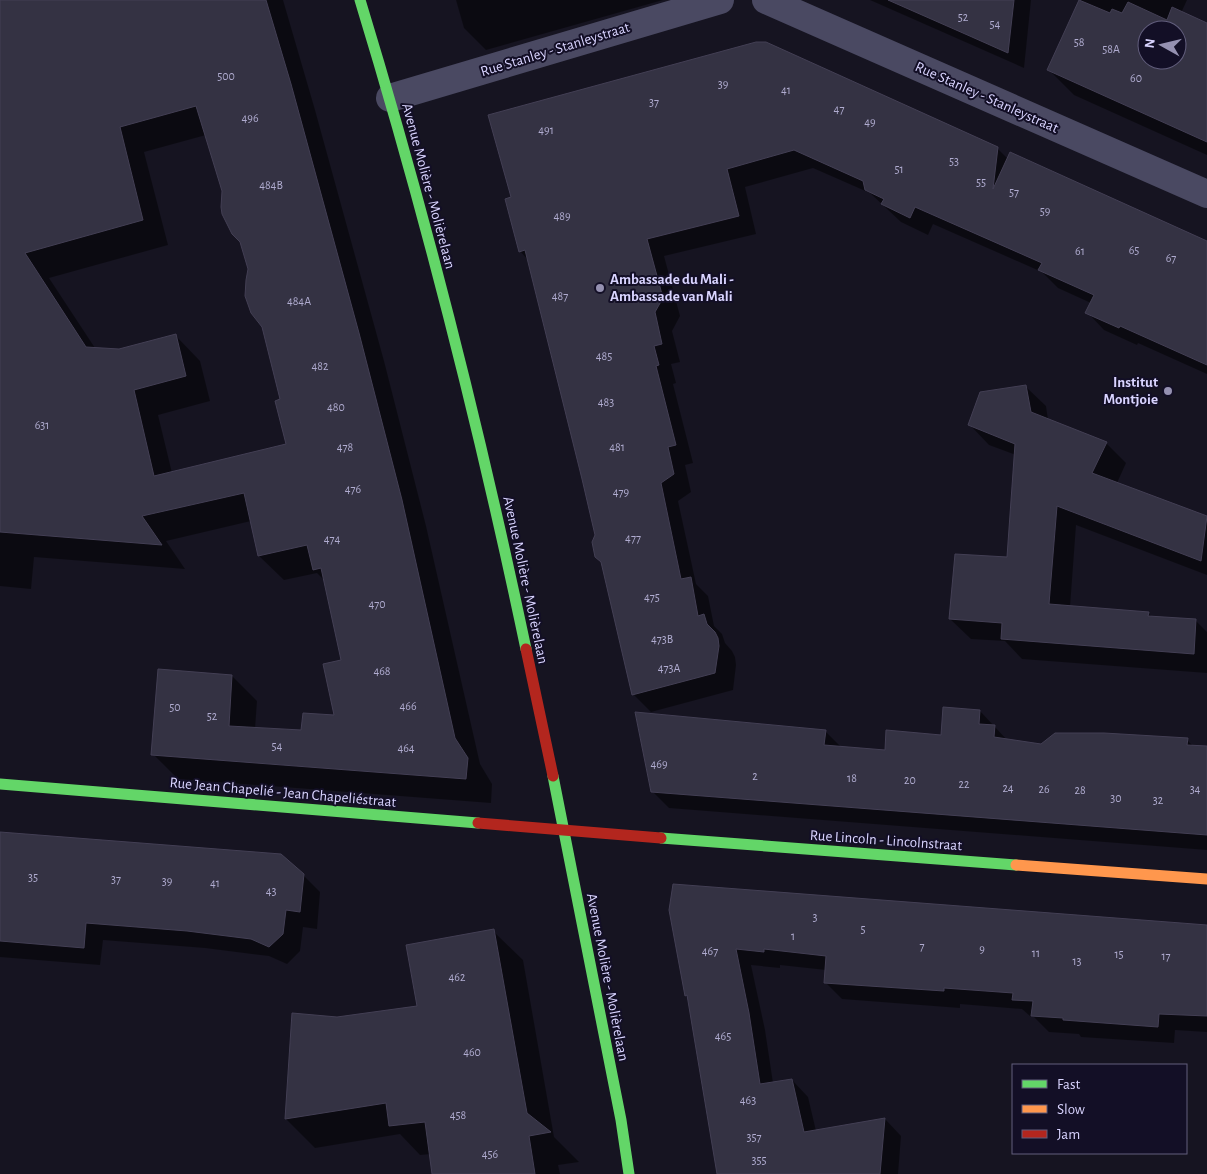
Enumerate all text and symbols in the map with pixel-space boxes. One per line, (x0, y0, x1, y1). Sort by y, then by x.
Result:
house number: 52 (958, 11, 969, 23)
house number: 54 (990, 18, 1001, 30)
street label: Rue Stanley - Stanleystraat (479, 20, 632, 79)
north arrow (1137, 20, 1187, 70)
house number: 58 (1074, 36, 1085, 48)
text: N (1143, 38, 1158, 49)
house number: 58A (1102, 43, 1120, 55)
street label: Rue Stanley - Stanleystraat (913, 59, 1061, 136)
house number: 500 (217, 70, 235, 82)
house number: 60 (1130, 72, 1142, 84)
house number: 39 (718, 78, 729, 90)
house number: 41 (781, 84, 791, 96)
house number: 37 (649, 96, 659, 108)
street label: Avenue Molière - Molièrelaan (399, 102, 458, 271)
house number: 47 (834, 103, 844, 115)
house number: 496 (241, 112, 259, 124)
house number: 49 (864, 116, 876, 128)
house number: 491 (538, 124, 554, 136)
house number: 53 (949, 155, 959, 167)
house number: 51 (894, 163, 904, 175)
house number: 55 (976, 176, 986, 188)
house number: 484B (259, 179, 283, 191)
house number: 57 (1009, 186, 1019, 198)
house number: 59 (1040, 205, 1051, 217)
house number: 489 (553, 210, 571, 222)
house number: 65 (1129, 244, 1139, 256)
house number: 61 (1075, 245, 1085, 257)
house number: 67 (1166, 252, 1176, 264)
place label: Ambassade du Mali - Ambassade van Mali (610, 272, 734, 304)
marker: Ambassade du Mali - Ambassade van Mali (594, 282, 606, 294)
house number: 487 (552, 290, 568, 302)
house number: 484A (287, 295, 311, 307)
house number: 485 (596, 350, 612, 362)
house number: 482 (312, 360, 329, 372)
place label: Institut Montjoie (1103, 375, 1158, 407)
marker: Institut Montjoie (1162, 385, 1174, 397)
house number: 483 (598, 396, 614, 408)
house number: 480 (327, 401, 345, 413)
house number: 631 (35, 419, 49, 431)
house number: 478 (337, 441, 354, 453)
house number: 481 (609, 441, 625, 453)
house number: 476 (345, 483, 362, 495)
house number: 479 (613, 486, 630, 498)
street label: Avenue Molière - Molièrelaan (500, 495, 551, 665)
house number: 477 (625, 532, 641, 544)
house number: 474 (324, 533, 340, 545)
house number: 475 (644, 591, 660, 603)
house number: 470 (368, 598, 386, 610)
house number: 473B (651, 633, 673, 645)
house number: 473A (658, 662, 680, 674)
house number: 468 (373, 665, 391, 677)
house number: 466 (399, 700, 417, 712)
house number: 50 (169, 701, 181, 713)
house number: 52 (207, 710, 218, 722)
house number: 54 (272, 740, 283, 752)
house number: 464 (397, 742, 415, 754)
house number: 469 (650, 758, 668, 770)
house number: 2 (752, 770, 758, 782)
house number: 18 (847, 772, 857, 784)
house number: 20 (904, 774, 916, 786)
street label: Rue Jean Chapelié - Jean Chapeliéstraat (169, 775, 397, 810)
house number: 22 (959, 778, 970, 790)
house number: 24 (1002, 782, 1014, 794)
house number: 26 (1038, 783, 1050, 795)
house number: 34 (1190, 783, 1201, 795)
house number: 28 (1074, 784, 1086, 796)
house number: 30 (1110, 792, 1122, 804)
house number: 32 (1153, 794, 1164, 806)
street label: Rue Lincoln - Lincolnstraat (809, 828, 963, 853)
house number: 35 (28, 871, 38, 883)
house number: 37 (111, 873, 121, 885)
house number: 39 (162, 875, 173, 887)
house number: 41 (210, 877, 220, 889)
house number: 43 (266, 885, 276, 897)
street label: Avenue Molière - Molièrelaan (584, 892, 631, 1062)
house number: 3 (813, 911, 818, 923)
house number: 5 (860, 923, 866, 935)
house number: 1 (791, 930, 795, 942)
house number: 7 (919, 940, 925, 952)
house number: 9 (979, 943, 985, 955)
house number: 467 (702, 945, 718, 957)
house number: 11 (1032, 947, 1040, 959)
house number: 15 (1114, 948, 1124, 960)
house number: 17 (1161, 950, 1171, 962)
house number: 13 (1072, 955, 1082, 967)
house number: 462 (449, 971, 466, 983)
house number: 465 (715, 1030, 731, 1042)
house number: 460 (463, 1046, 481, 1058)
legend (1012, 1064, 1187, 1154)
text: Fast (1057, 1077, 1081, 1092)
house number: 463 (740, 1094, 756, 1106)
text: Slow (1057, 1102, 1085, 1117)
house number: 458 (450, 1109, 467, 1121)
text: Jam (1057, 1127, 1080, 1142)
house number: 357 (747, 1131, 761, 1143)
house number: 456 (482, 1148, 499, 1160)
house number: 355 (752, 1154, 766, 1166)

